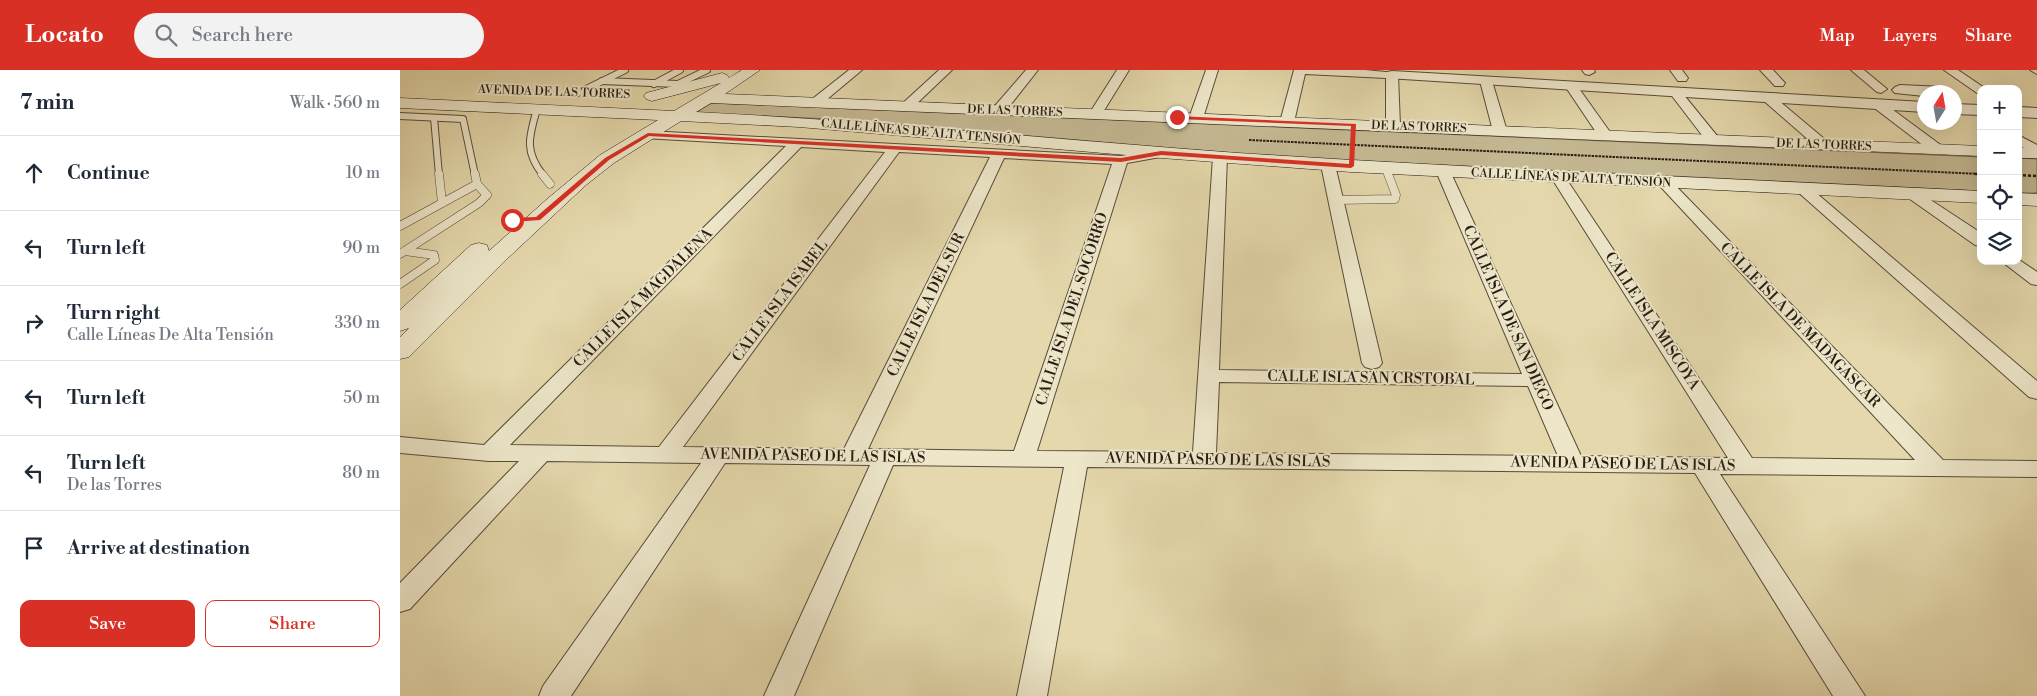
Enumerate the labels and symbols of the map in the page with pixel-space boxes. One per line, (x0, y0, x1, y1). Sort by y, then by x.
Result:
street label: AVENIDA DE LAS TORRES (477, 82, 631, 102)
north arrow (1917, 85, 1962, 130)
street label: DE LAS TORRES (967, 102, 1063, 120)
route end (1166, 106, 1189, 129)
street label: CALLE LÍNEAS DE ALTA TENSIÓN (820, 114, 1022, 148)
street label: DE LAS TORRES (1371, 118, 1467, 136)
street label: DE LAS TORRES (1776, 136, 1872, 154)
street label: CALLE LÍNEAS DE ALTA TENSIÓN (1470, 163, 1672, 191)
route start (501, 209, 524, 232)
street label: CALLE ISLA DEL SOCORRO (1032, 210, 1112, 408)
street label: CALLE ISLA DE SAN DIEGO (1458, 222, 1558, 414)
street label: CALLE ISLA MAGDALENA (569, 224, 717, 372)
street label: CALLE ISLA DEL SUR (883, 229, 969, 380)
street label: CALLE ISLA ISABEL (728, 236, 832, 366)
street label: CALLE ISLA DE MADAGASCAR (1716, 238, 1884, 412)
street label: CALLE ISLA MISCOYA (1600, 248, 1704, 394)
street label: CALLE ISLA SAN CRSTOBAL (1267, 367, 1475, 389)
street label: AVENIDA PASEO DE LAS ISLAS (699, 445, 926, 467)
street label: AVENIDA PASEO DE LAS ISLAS (1104, 449, 1331, 471)
street label: AVENIDA PASEO DE LAS ISLAS (1509, 453, 1736, 475)

